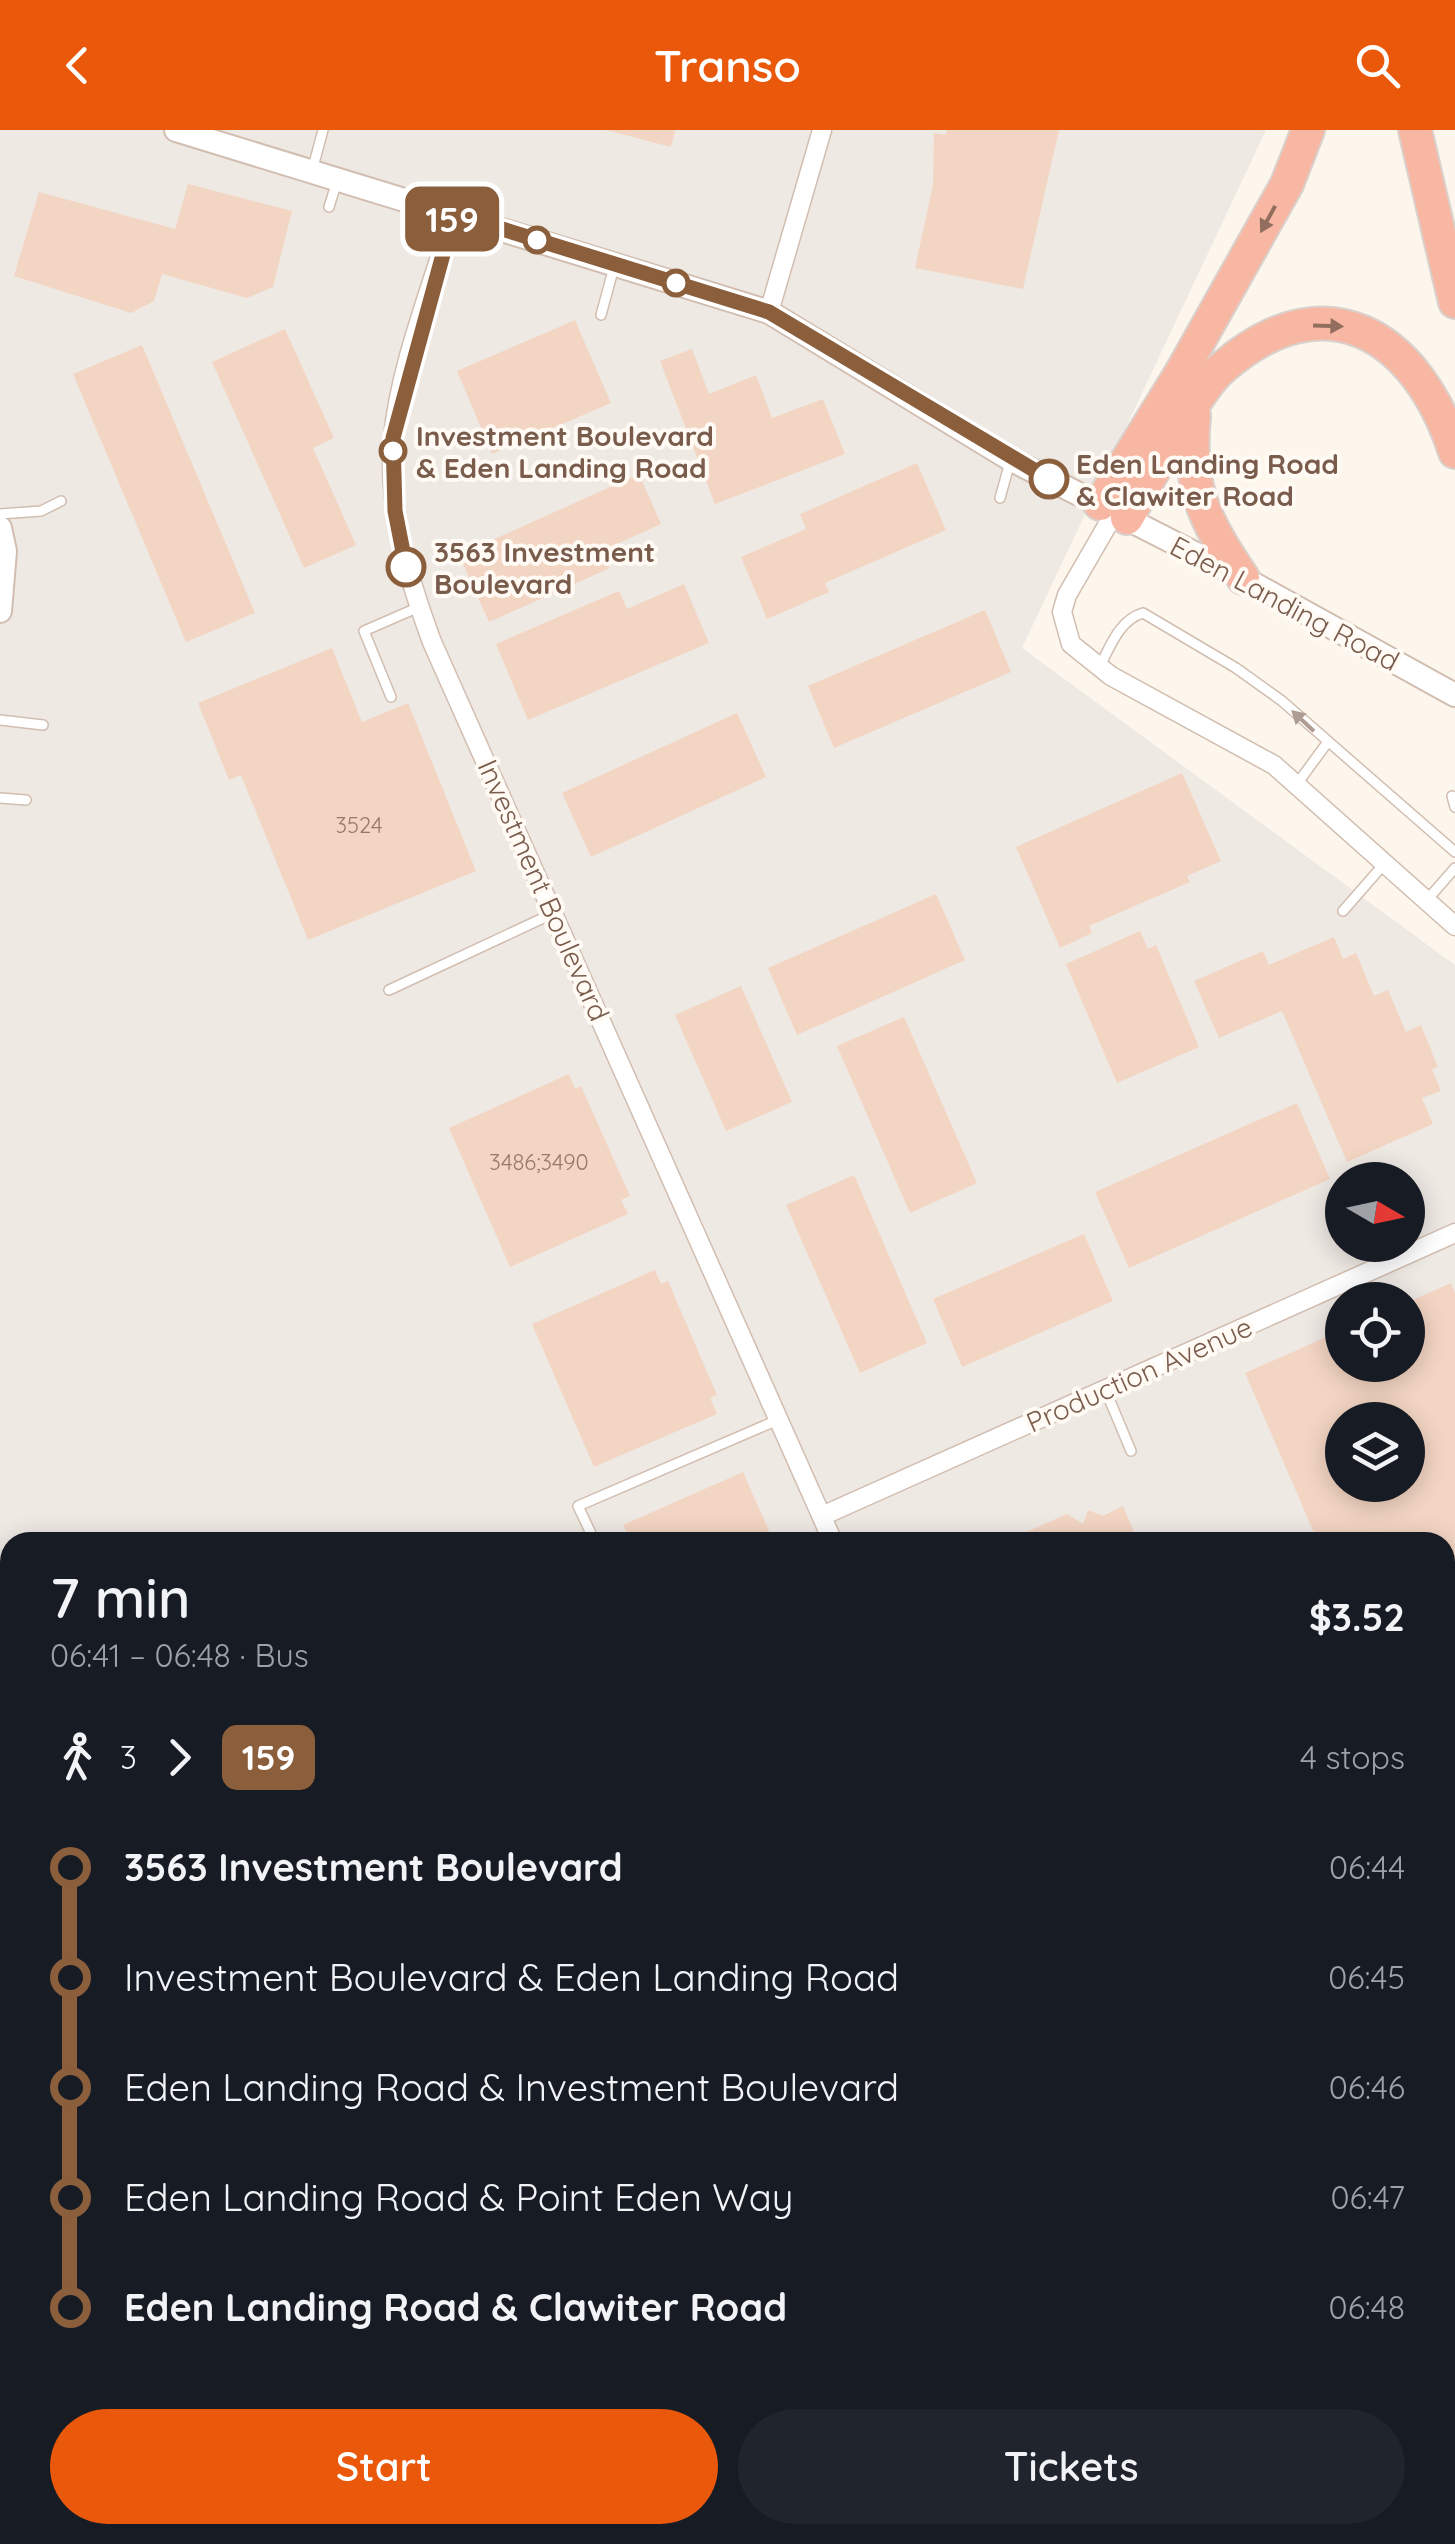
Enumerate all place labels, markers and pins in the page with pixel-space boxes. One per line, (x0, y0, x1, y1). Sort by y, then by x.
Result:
unlabelled marker (524, 227, 550, 253)
unlabelled marker (663, 270, 689, 296)
place label: Investment Boulevard & Eden Landing Road (416, 418, 714, 485)
marker: Investment Boulevard & Eden Landing Road (380, 438, 406, 464)
place label: Eden Landing Road & Clawiter Road (1076, 446, 1339, 513)
marker: Eden Landing Road & Clawiter Road (1030, 460, 1068, 498)
place label: 3563 Investment Boulevard (434, 534, 655, 601)
marker: 3563 Investment Boulevard (387, 548, 425, 586)

